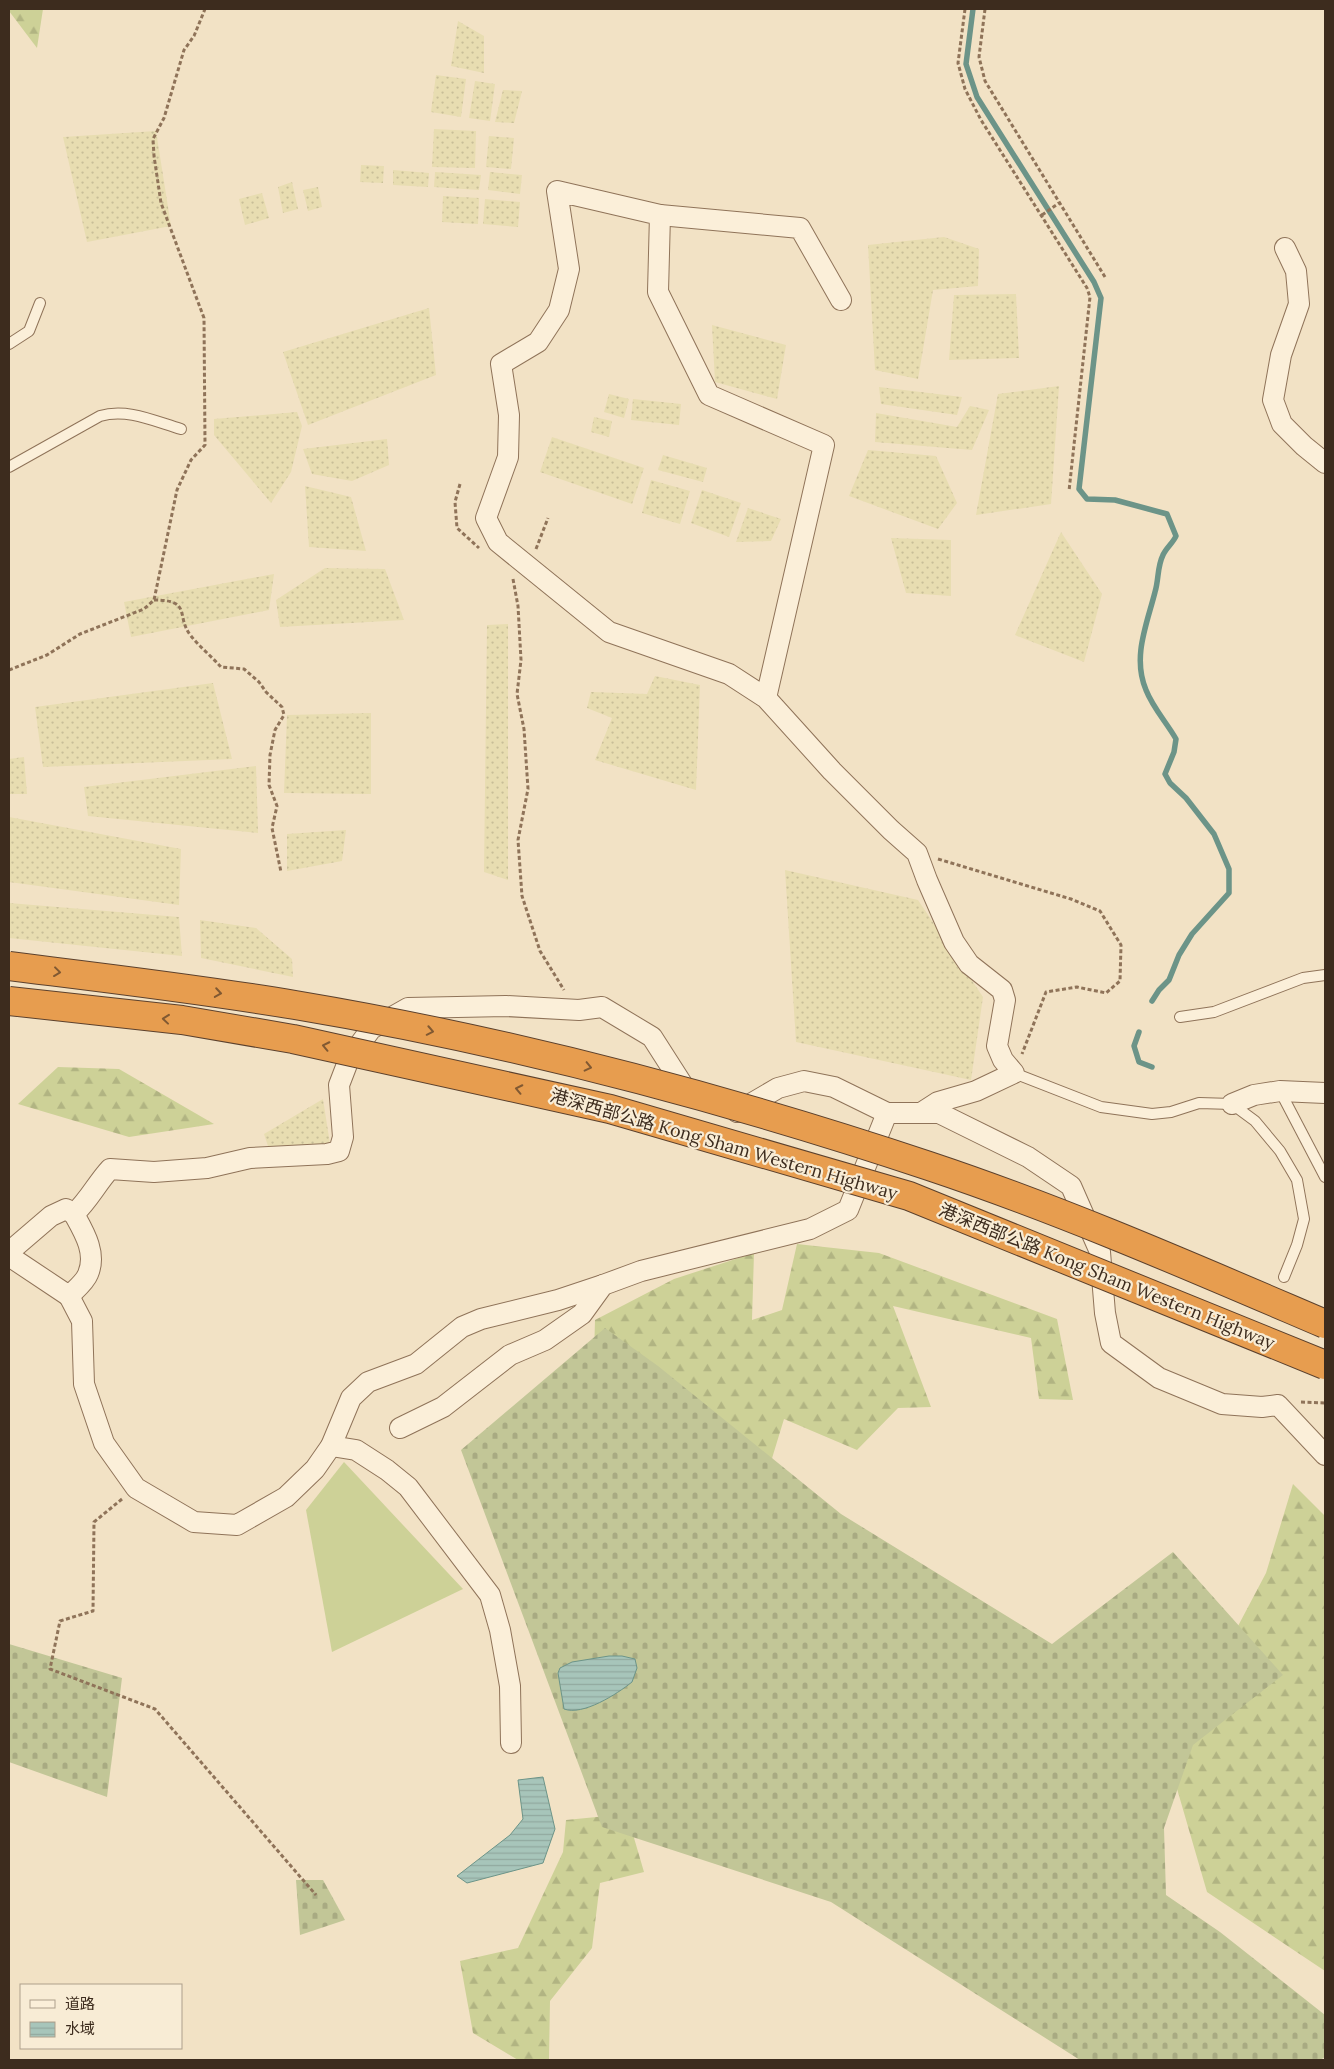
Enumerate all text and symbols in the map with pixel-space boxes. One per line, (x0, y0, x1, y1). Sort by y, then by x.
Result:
one-way arrow (53, 966, 61, 977)
one-way arrow (215, 987, 223, 998)
one-way arrow (162, 1014, 170, 1025)
one-way arrow (425, 1025, 434, 1036)
one-way arrow (322, 1041, 331, 1052)
one-way arrow (584, 1061, 593, 1072)
street label: 港深西部公路 Kong Sham Western Highway (548, 1083, 901, 1205)
one-way arrow (515, 1084, 524, 1094)
street label: 港深西部公路 Kong Sham Western Highway (936, 1198, 1279, 1354)
legend (20, 1984, 182, 2049)
text: 道路 (65, 1994, 95, 2013)
text: 水域 (65, 2019, 95, 2038)

